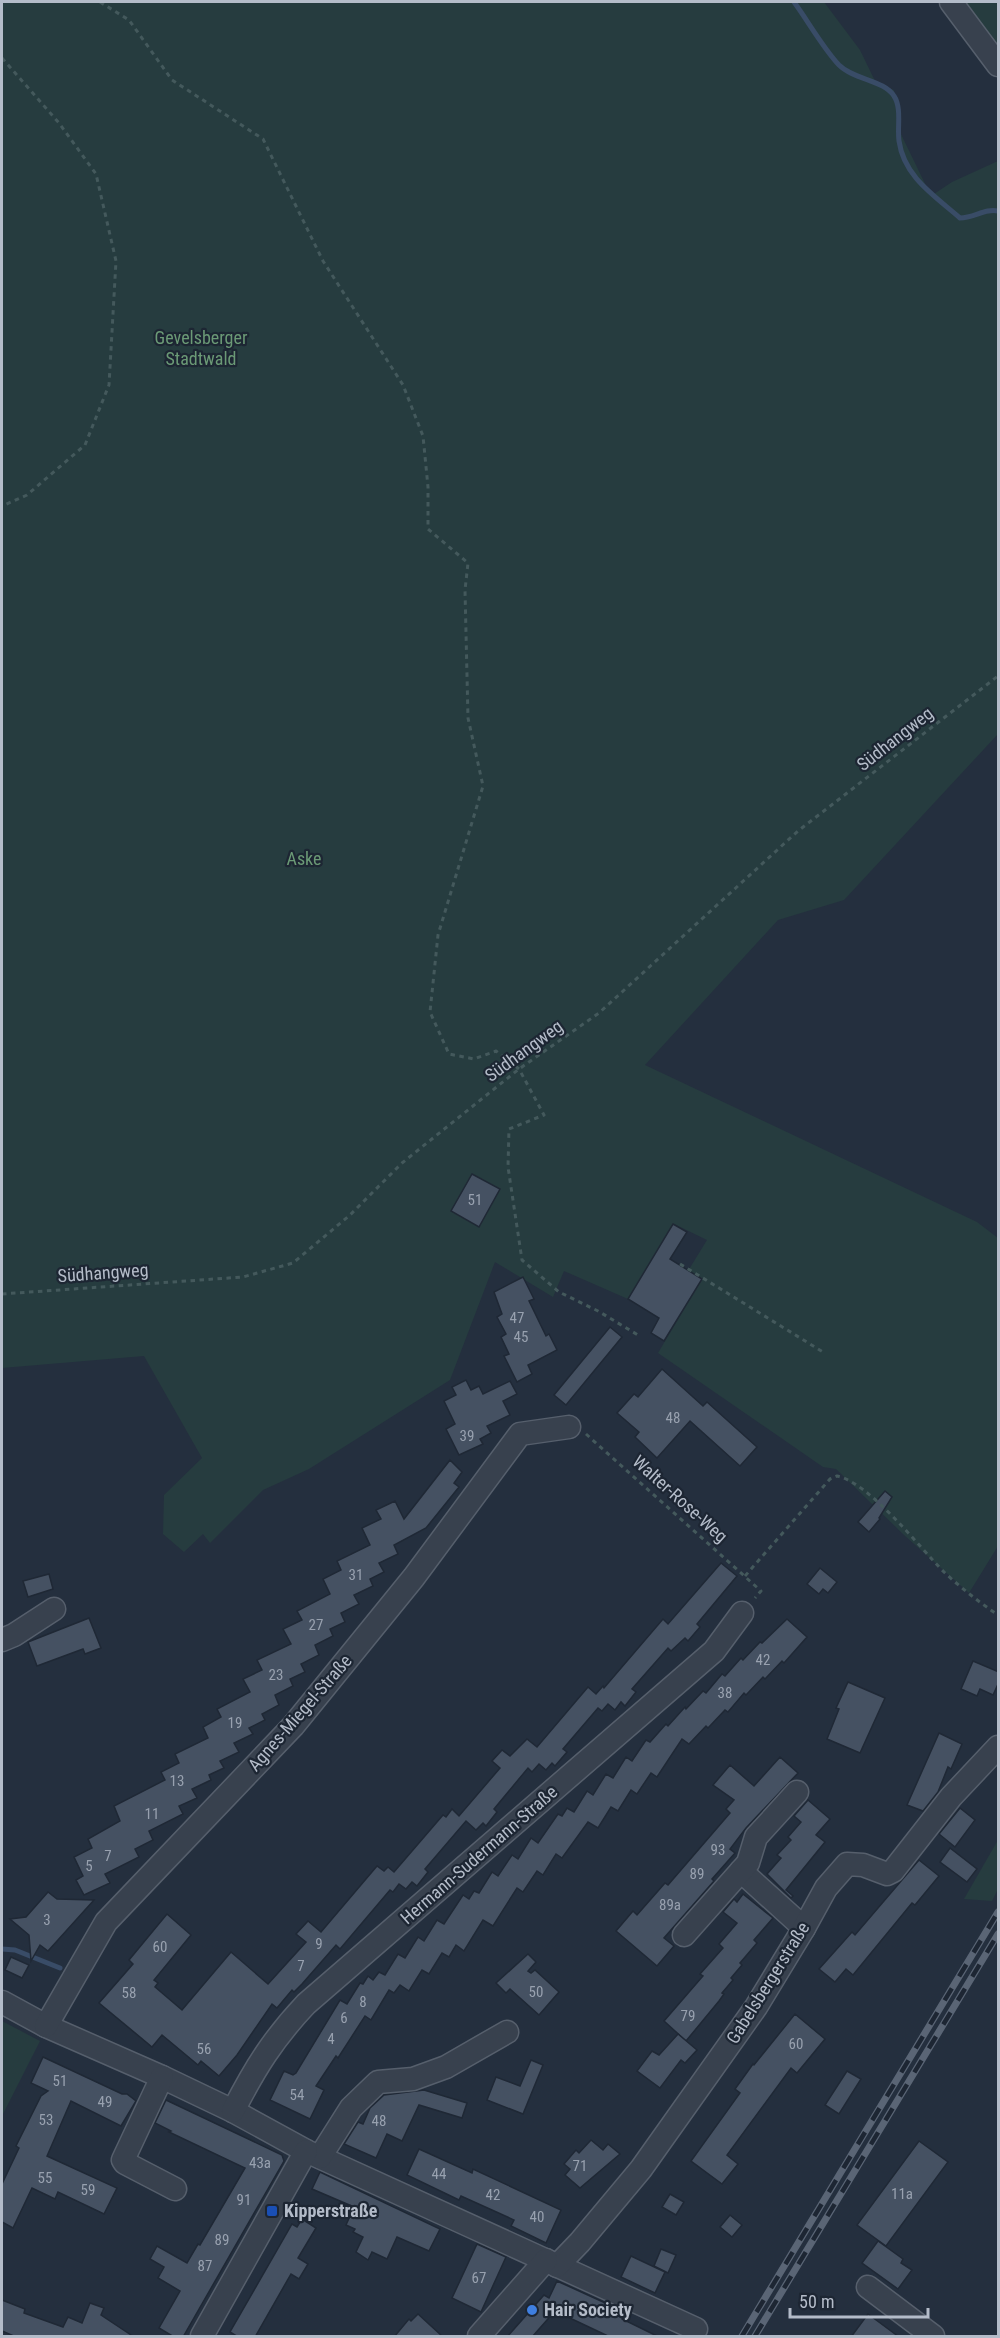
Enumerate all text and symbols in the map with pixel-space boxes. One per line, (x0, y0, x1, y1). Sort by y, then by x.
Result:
park label: Gevelsberger Stadtwald (155, 327, 248, 369)
street label: Südhangweg (852, 702, 937, 775)
park label: Aske (287, 848, 321, 869)
street label: Südhangweg (481, 1015, 567, 1086)
house number: 51 (468, 1191, 482, 1209)
street label: Südhangweg (57, 1259, 149, 1286)
house number: 47 (510, 1309, 524, 1327)
house number: 45 (514, 1328, 528, 1346)
house number: 48 (666, 1409, 680, 1427)
house number: 39 (460, 1427, 474, 1445)
street label: Walter-Rose-Weg (629, 1451, 732, 1547)
house number: 31 (349, 1566, 363, 1584)
house number: 27 (309, 1616, 323, 1634)
street label: Agnes-Miegel-Straße (243, 1650, 356, 1775)
house number: 42 (756, 1651, 770, 1669)
house number: 23 (269, 1666, 283, 1684)
house number: 38 (718, 1684, 732, 1702)
house number: 19 (228, 1714, 242, 1732)
house number: 13 (170, 1772, 184, 1790)
street label: Hermann-Sudermann-Straße (396, 1781, 561, 1928)
house number: 11 (145, 1805, 159, 1823)
house number: 93 (711, 1841, 725, 1859)
house number: 7 (104, 1847, 112, 1865)
house number: 5 (85, 1857, 93, 1875)
house number: 89 (690, 1865, 704, 1883)
house number: 89a (659, 1896, 681, 1914)
house number: 3 (43, 1911, 51, 1929)
street label: Gabelsbergerstraße (722, 1918, 813, 2047)
house number: 9 (315, 1935, 323, 1953)
house number: 60 (153, 1938, 167, 1956)
house number: 7 (297, 1957, 305, 1975)
house number: 50 (529, 1983, 543, 2001)
house number: 58 (122, 1984, 136, 2002)
house number: 8 (359, 1993, 367, 2011)
house number: 79 (681, 2007, 695, 2025)
house number: 6 (340, 2009, 348, 2027)
house number: 4 (327, 2030, 335, 2048)
house number: 60 (789, 2035, 803, 2053)
house number: 56 (197, 2040, 211, 2058)
house number: 51 (53, 2072, 67, 2090)
house number: 54 (290, 2086, 304, 2104)
house number: 49 (98, 2093, 112, 2111)
house number: 53 (39, 2111, 53, 2129)
house number: 48 (372, 2112, 386, 2130)
house number: 43a (249, 2154, 271, 2172)
house number: 71 (573, 2157, 587, 2175)
house number: 44 (432, 2165, 446, 2183)
house number: 55 (38, 2169, 52, 2187)
house number: 59 (81, 2181, 95, 2199)
house number: 11a (891, 2185, 913, 2203)
house number: 42 (486, 2186, 500, 2204)
house number: 91 (237, 2191, 251, 2209)
place label: Kipperstraße (284, 2200, 378, 2221)
marker: Kipperstraße (265, 2204, 279, 2218)
house number: 40 (530, 2208, 544, 2226)
house number: 89 (215, 2231, 229, 2249)
house number: 87 (198, 2257, 212, 2275)
house number: 67 (472, 2269, 486, 2287)
scale bar (790, 2281, 928, 2319)
text: 50 m (799, 2291, 834, 2312)
place label: Hair Society (544, 2299, 632, 2320)
marker: Hair Society (525, 2303, 539, 2317)

